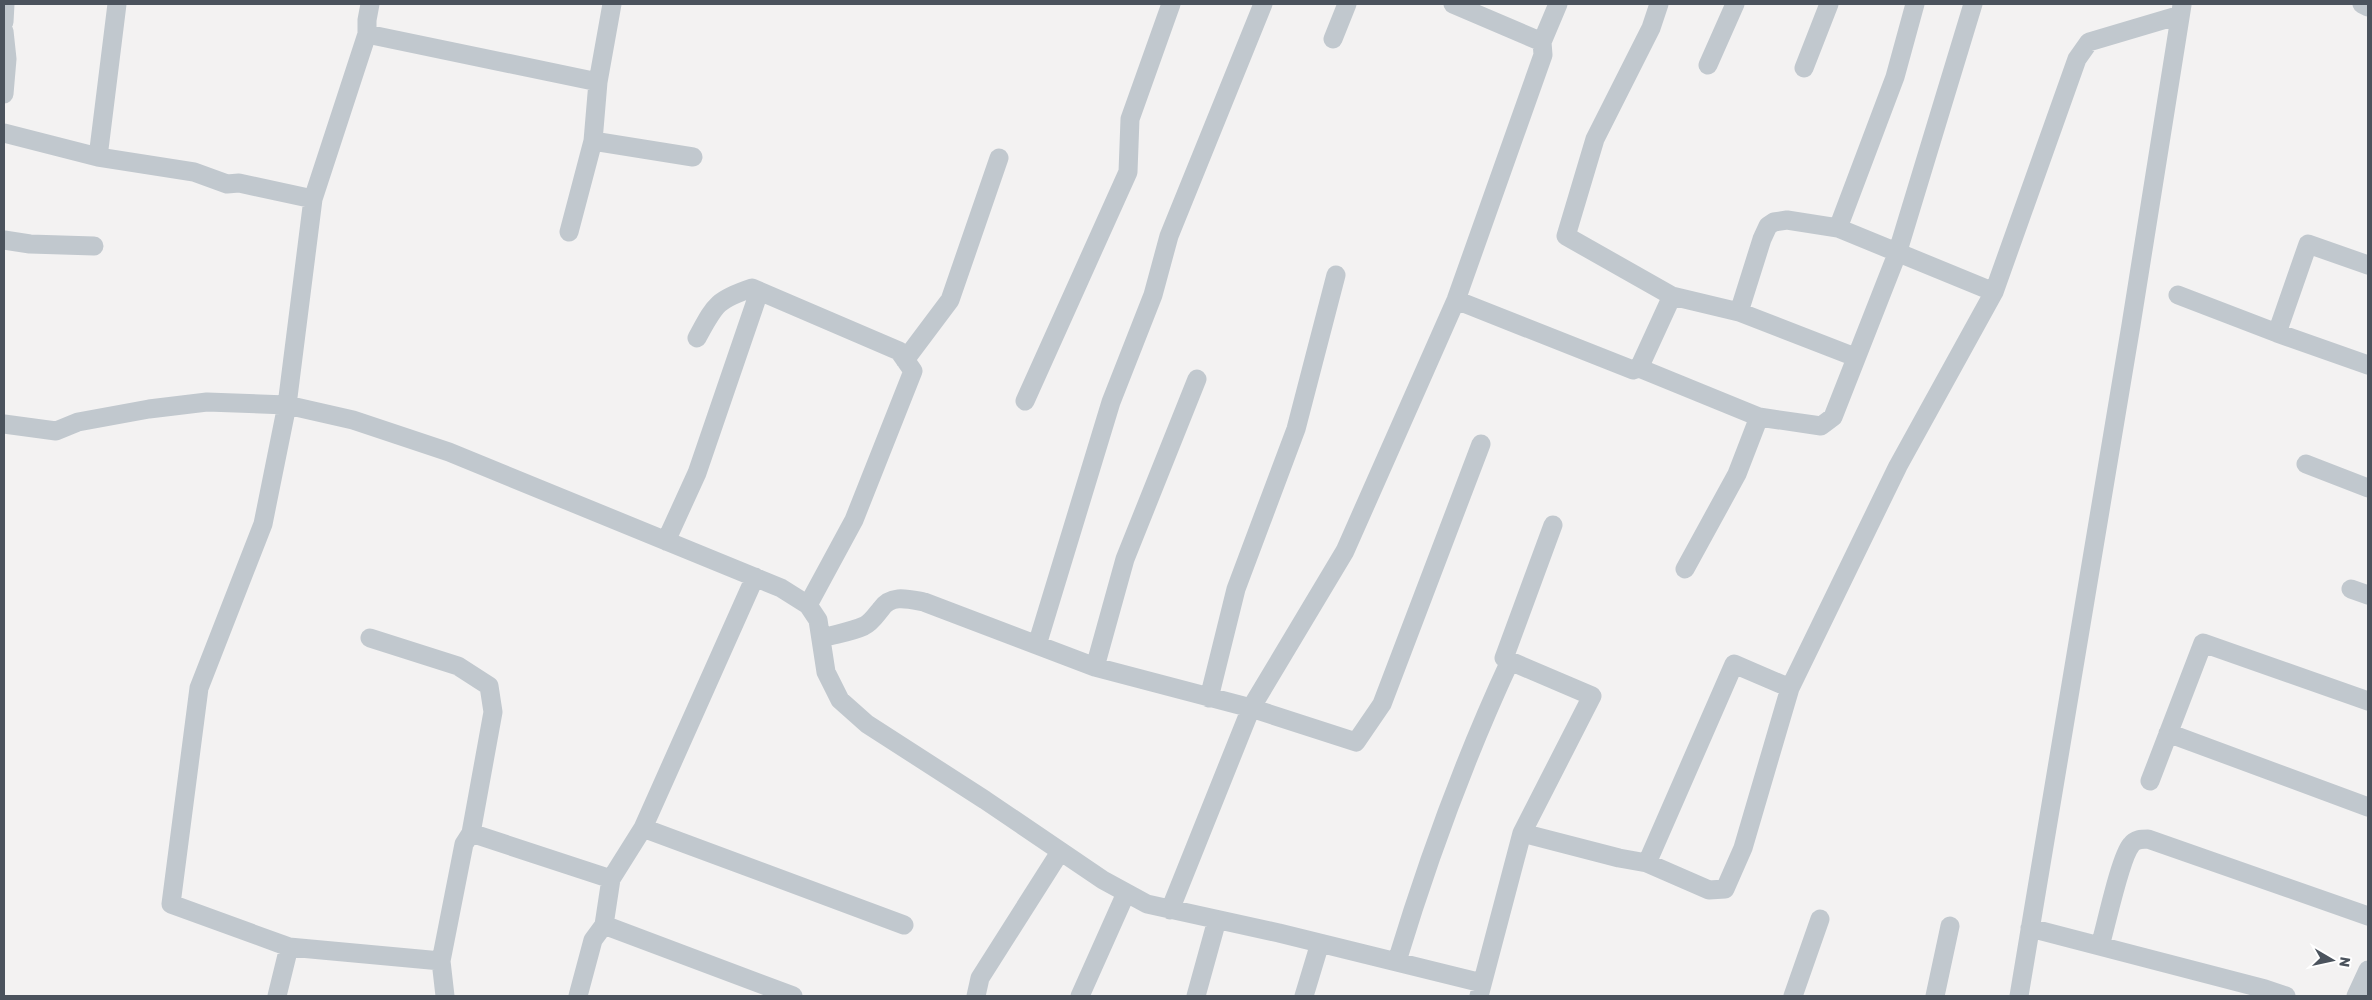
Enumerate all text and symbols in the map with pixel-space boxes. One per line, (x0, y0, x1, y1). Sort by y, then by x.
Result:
north arrow (2307, 935, 2357, 985)
text: N (2335, 956, 2354, 968)

